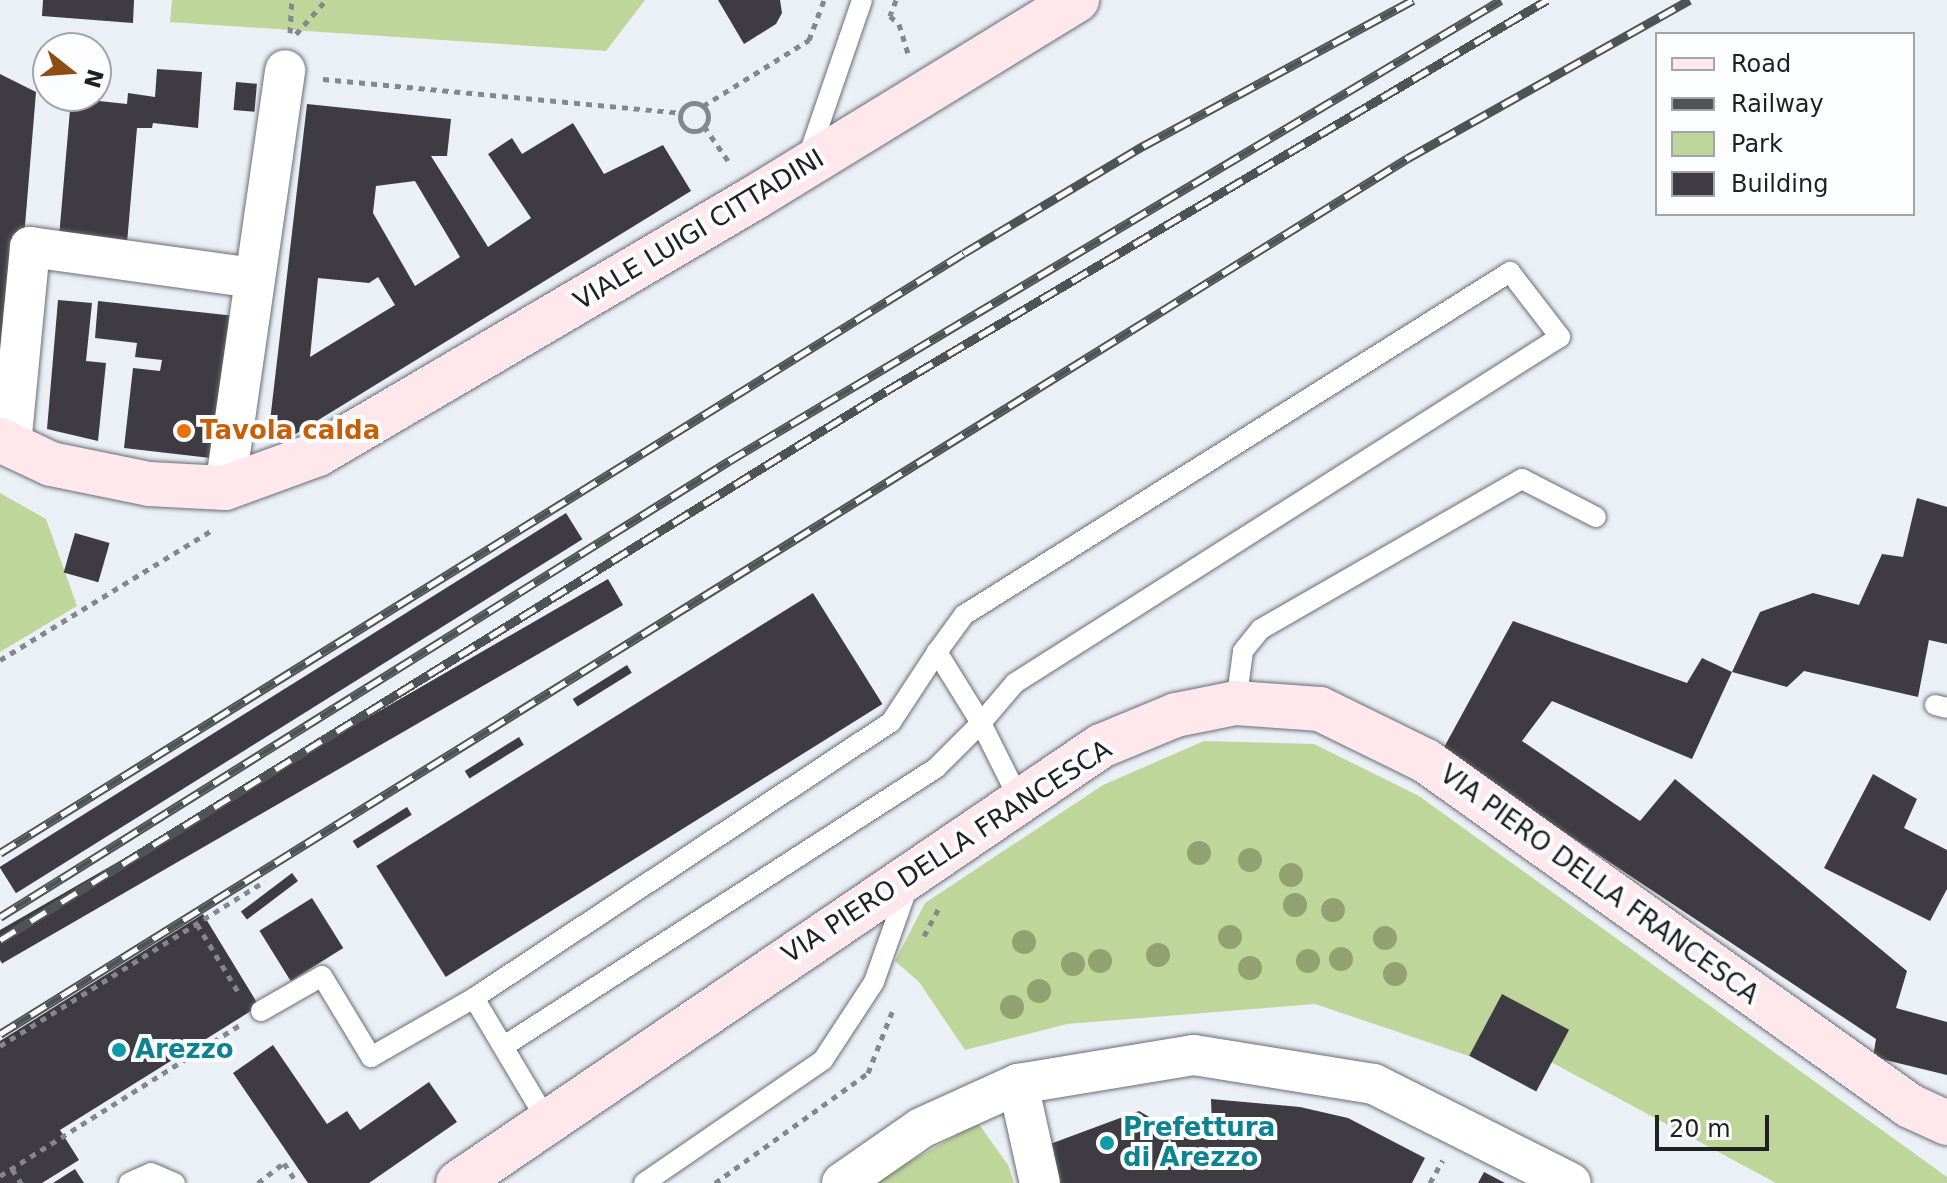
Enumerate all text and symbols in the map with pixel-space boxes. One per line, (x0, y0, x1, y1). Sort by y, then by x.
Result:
north arrow (32, 32, 112, 112)
legend (1655, 32, 1915, 216)
text: Road (1731, 50, 1791, 78)
text: N (79, 66, 108, 91)
text: Railway (1731, 90, 1824, 118)
text: Park (1731, 130, 1783, 158)
street label: VIALE LUIGI CITTADINI (568, 143, 830, 317)
text: Building (1731, 170, 1828, 198)
place label: Tavola calda (200, 415, 380, 447)
marker: Tavola calda (175, 422, 193, 440)
street label: VIA PIERO DELLA FRANCESCA (776, 734, 1118, 970)
street label: VIA PIERO DELLA FRANCESCA (1434, 759, 1764, 1011)
place label: Arezzo (135, 1034, 234, 1066)
marker: Arezzo (110, 1041, 128, 1059)
scale bar (1659, 1099, 1773, 1149)
place label: Prefettura di Arezzo (1123, 1112, 1275, 1174)
text: 20 m (1669, 1115, 1731, 1143)
marker: Prefettura di Arezzo (1098, 1134, 1116, 1152)

